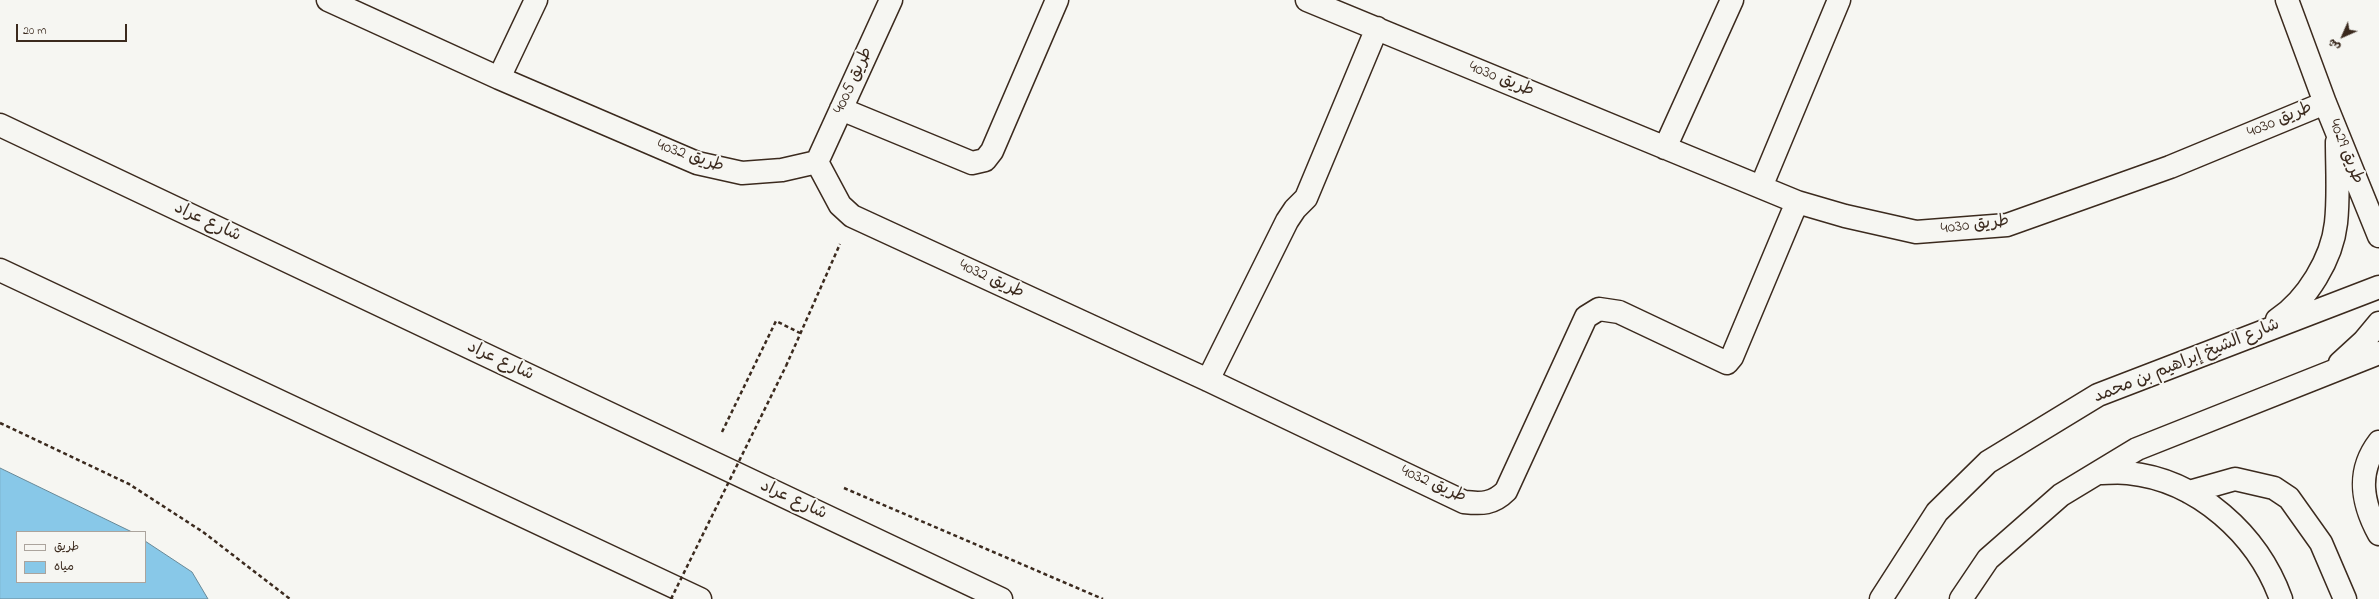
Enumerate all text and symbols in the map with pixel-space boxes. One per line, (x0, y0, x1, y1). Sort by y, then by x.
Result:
scale bar (18, 16, 129, 42)
north arrow (2323, 16, 2363, 56)
text: 20 m (23, 22, 46, 40)
text: ش (2325, 35, 2344, 54)
street label: طريق 4005 (830, 44, 878, 118)
street label: طريق 4030 (1465, 58, 1537, 102)
street label: طريق 4030 (2244, 98, 2316, 144)
street label: طريق 4029 (2323, 117, 2367, 187)
street label: طريق 4032 (654, 136, 726, 178)
street label: شارع عراد (170, 199, 244, 247)
street label: طريق 4030 (1940, 212, 2010, 240)
street label: طريق 4032 (955, 256, 1027, 304)
street label: شارع الشيخ إبراهيم بن محمد (2091, 315, 2283, 409)
street label: شارع عراد (463, 338, 537, 386)
street label: طريق 4032 (1397, 461, 1469, 509)
street label: شارع عراد (756, 477, 830, 525)
legend (16, 531, 146, 583)
text: طريق (54, 538, 79, 556)
text: مياه (54, 558, 74, 576)

